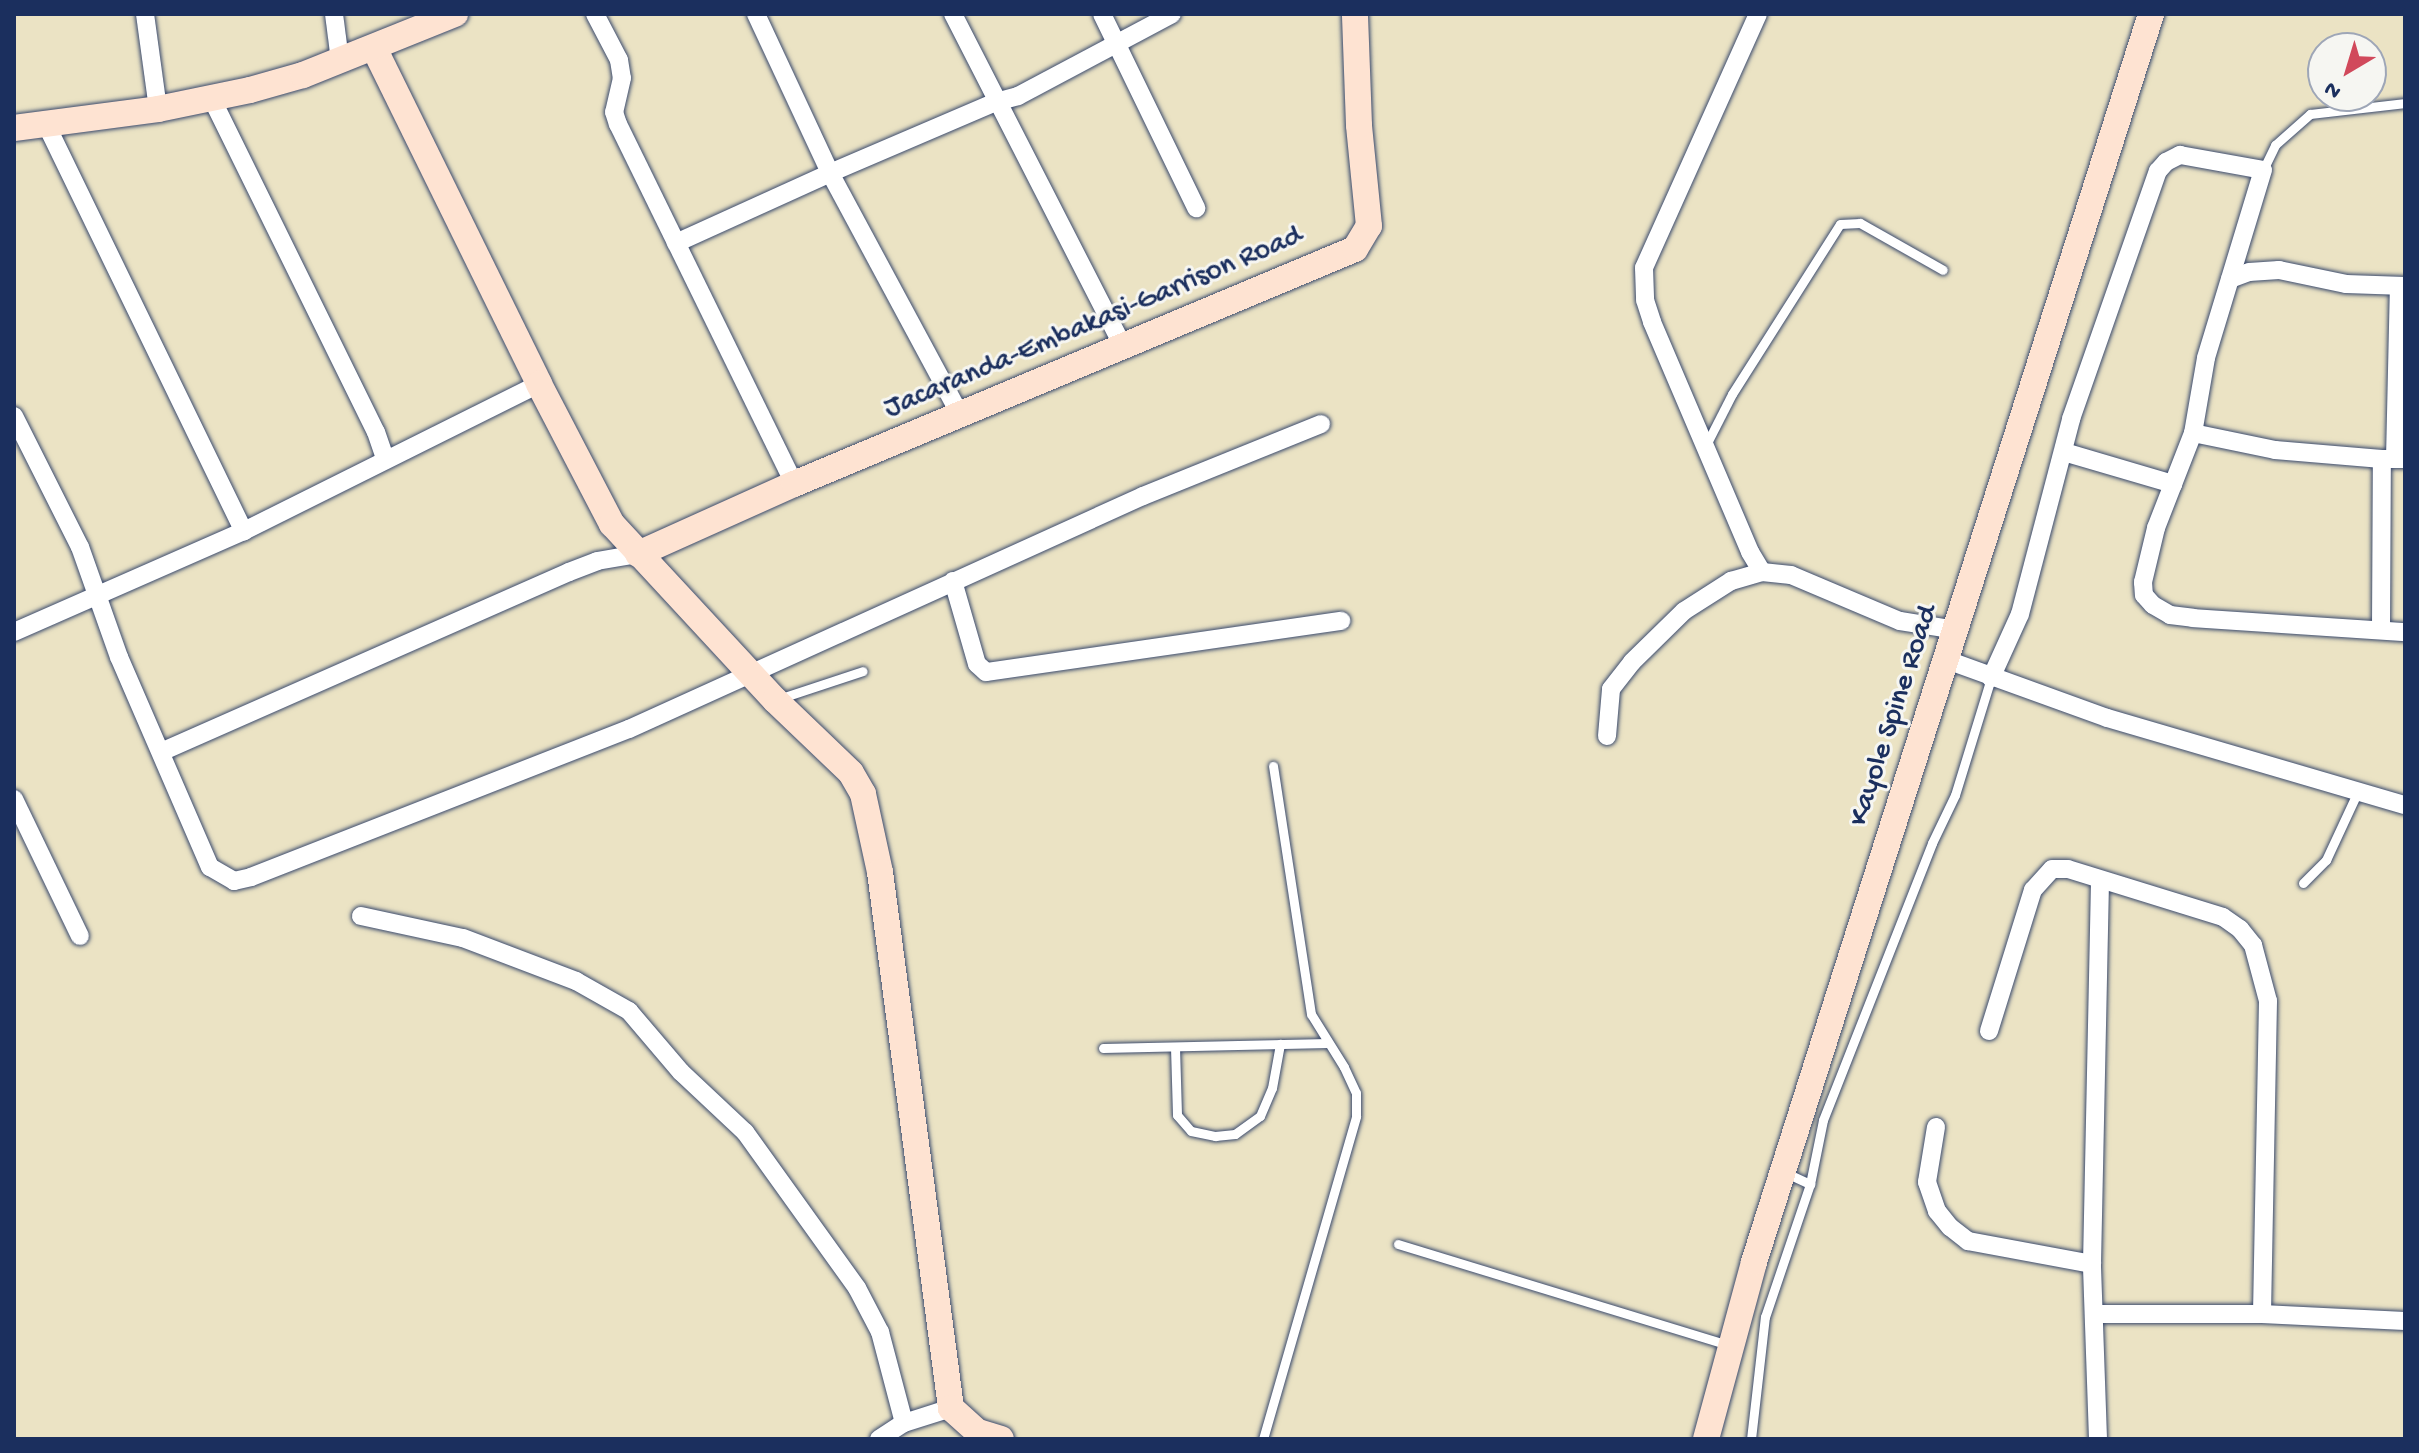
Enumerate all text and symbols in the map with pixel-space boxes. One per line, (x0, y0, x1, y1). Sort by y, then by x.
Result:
north arrow (2307, 32, 2387, 112)
text: N (2320, 75, 2347, 104)
street label: Jacaranda-Embakasi-Garrison Road (879, 219, 1309, 429)
street label: Kayole Spine Road (1842, 601, 1948, 831)

